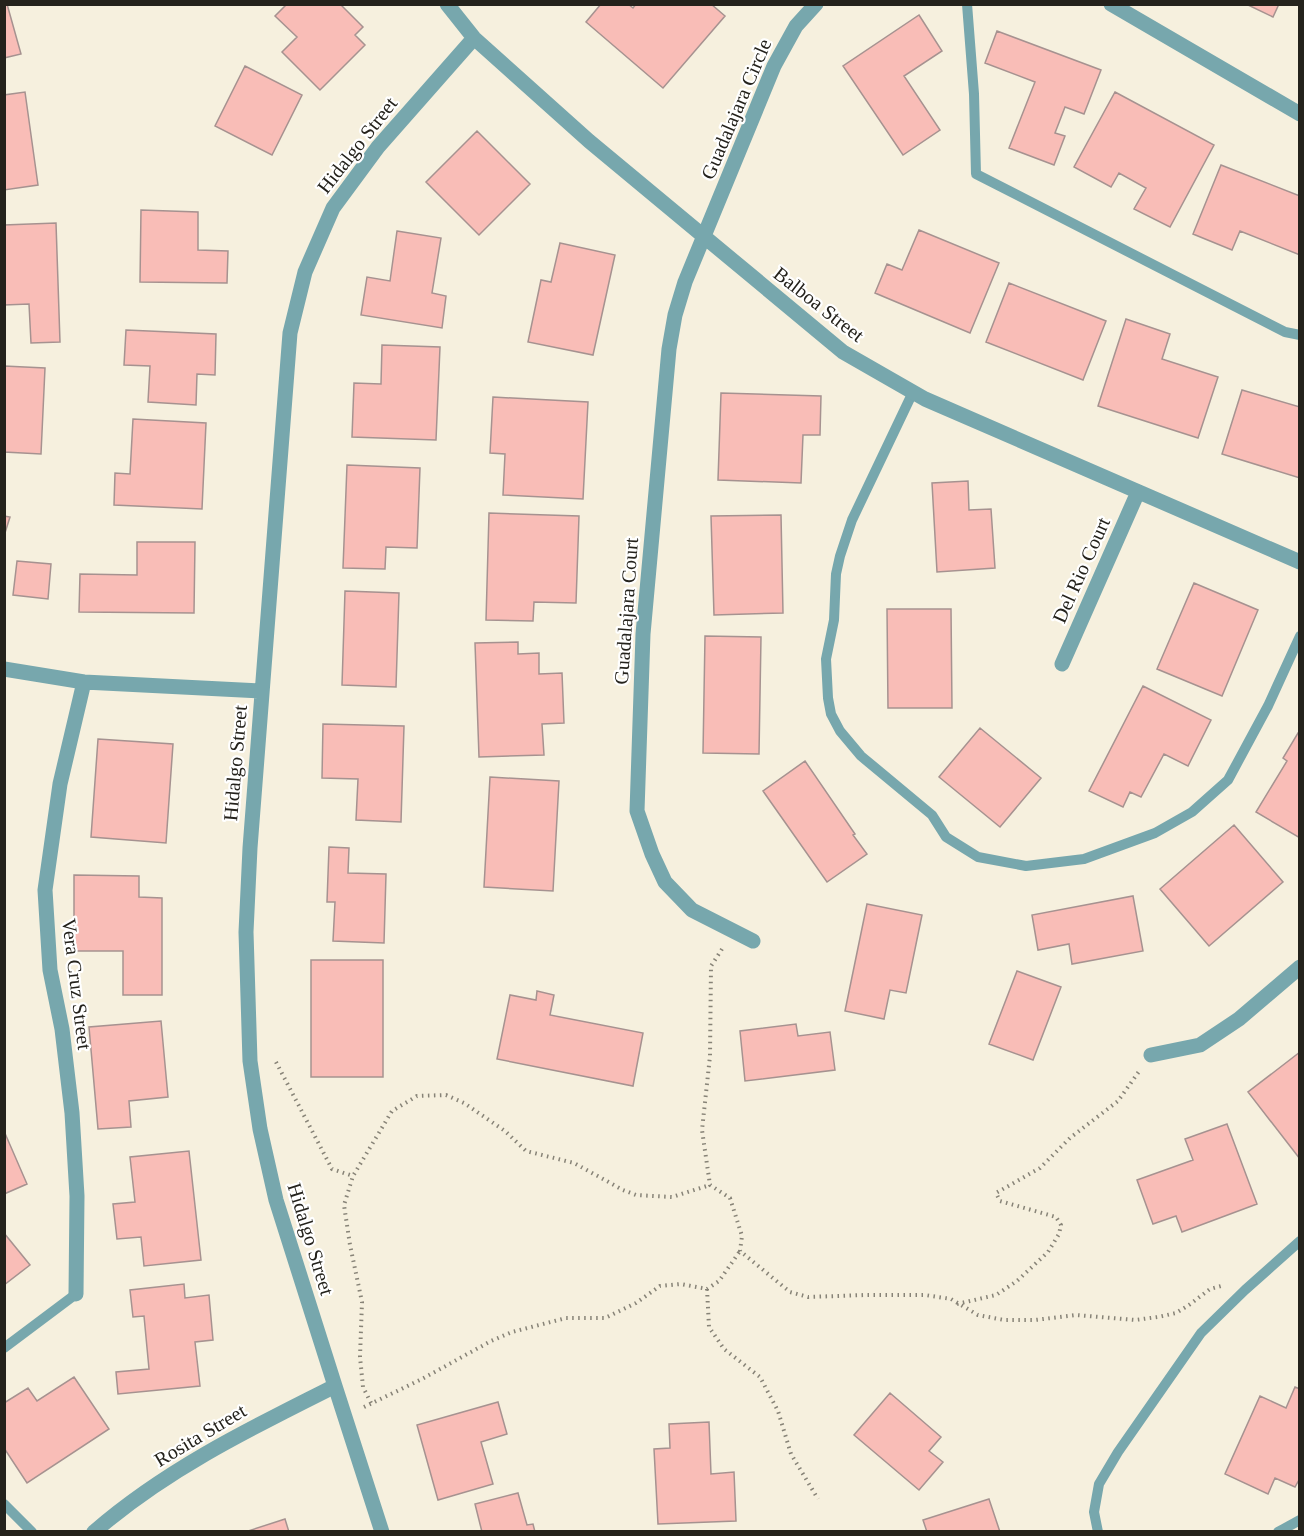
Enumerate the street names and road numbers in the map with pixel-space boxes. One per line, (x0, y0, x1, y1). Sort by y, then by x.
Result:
street label: Guadalajara Circle (696, 35, 776, 183)
street label: Hidalgo Street (313, 92, 402, 198)
street label: Balboa Street (770, 262, 869, 346)
street label: Del Rio Court (1048, 513, 1114, 626)
street label: Guadalajara Court (610, 536, 643, 685)
street label: Hidalgo Street (219, 704, 252, 822)
street label: Vera Cruz Street (58, 917, 96, 1051)
street label: Hidalgo Street (283, 1180, 339, 1298)
street label: Rosita Street (150, 1399, 250, 1471)

